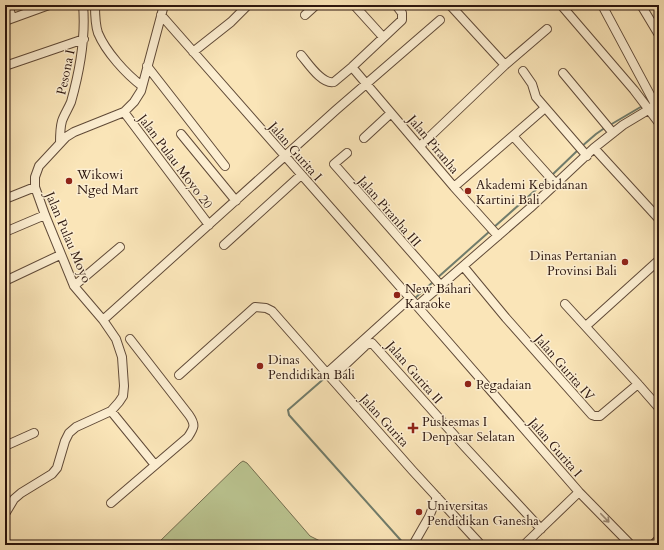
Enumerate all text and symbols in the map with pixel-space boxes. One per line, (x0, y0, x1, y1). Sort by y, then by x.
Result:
street label: Pesona I (52, 48, 80, 97)
street label: Jalan Pulau Moyo 20 (132, 109, 217, 213)
street label: Jalan Piranha (402, 110, 463, 178)
street label: Jalan Gurita I (263, 117, 326, 185)
place label: Wikowi Nged Mart (76, 166, 138, 199)
street label: Jalan Piranha III (352, 171, 425, 251)
marker: Wikowi Nged Mart (64, 176, 74, 186)
place label: Akademi Kebidanan Kartini Bali (476, 176, 589, 209)
marker: Akademi Kebidanan Kartini Bali (463, 186, 473, 196)
street label: Jalan Pulau Moyo (40, 187, 95, 286)
place label: Dinas Pertanian Provinsi Bali (530, 247, 618, 280)
marker: Dinas Pertanian Provinsi Bali (620, 257, 630, 267)
place label: New Bahari Karaoke (405, 280, 472, 313)
marker: New Bahari Karaoke (392, 290, 402, 300)
street label: Jalan Gurita IV (529, 329, 599, 405)
street label: Jalan Gurita II (381, 336, 447, 408)
place label: Dinas Pendidikan Bali (268, 351, 355, 384)
marker: Dinas Pendidikan Bali (255, 361, 265, 371)
place label: Pegadaian (476, 376, 532, 394)
marker: Pegadaian (463, 379, 473, 389)
street label: Jalan Gurita (354, 389, 413, 451)
place label: Puskesmas I Denpasar Selatan (422, 413, 516, 446)
street label: Jalan Gurita I (523, 413, 586, 481)
marker: Puskesmas I Denpasar Selatan (407, 422, 419, 434)
place label: Universitas Pendidikan Ganesha (427, 497, 539, 530)
marker: Universitas Pendidikan Ganesha (414, 507, 424, 517)
one-way arrow (600, 513, 610, 523)

